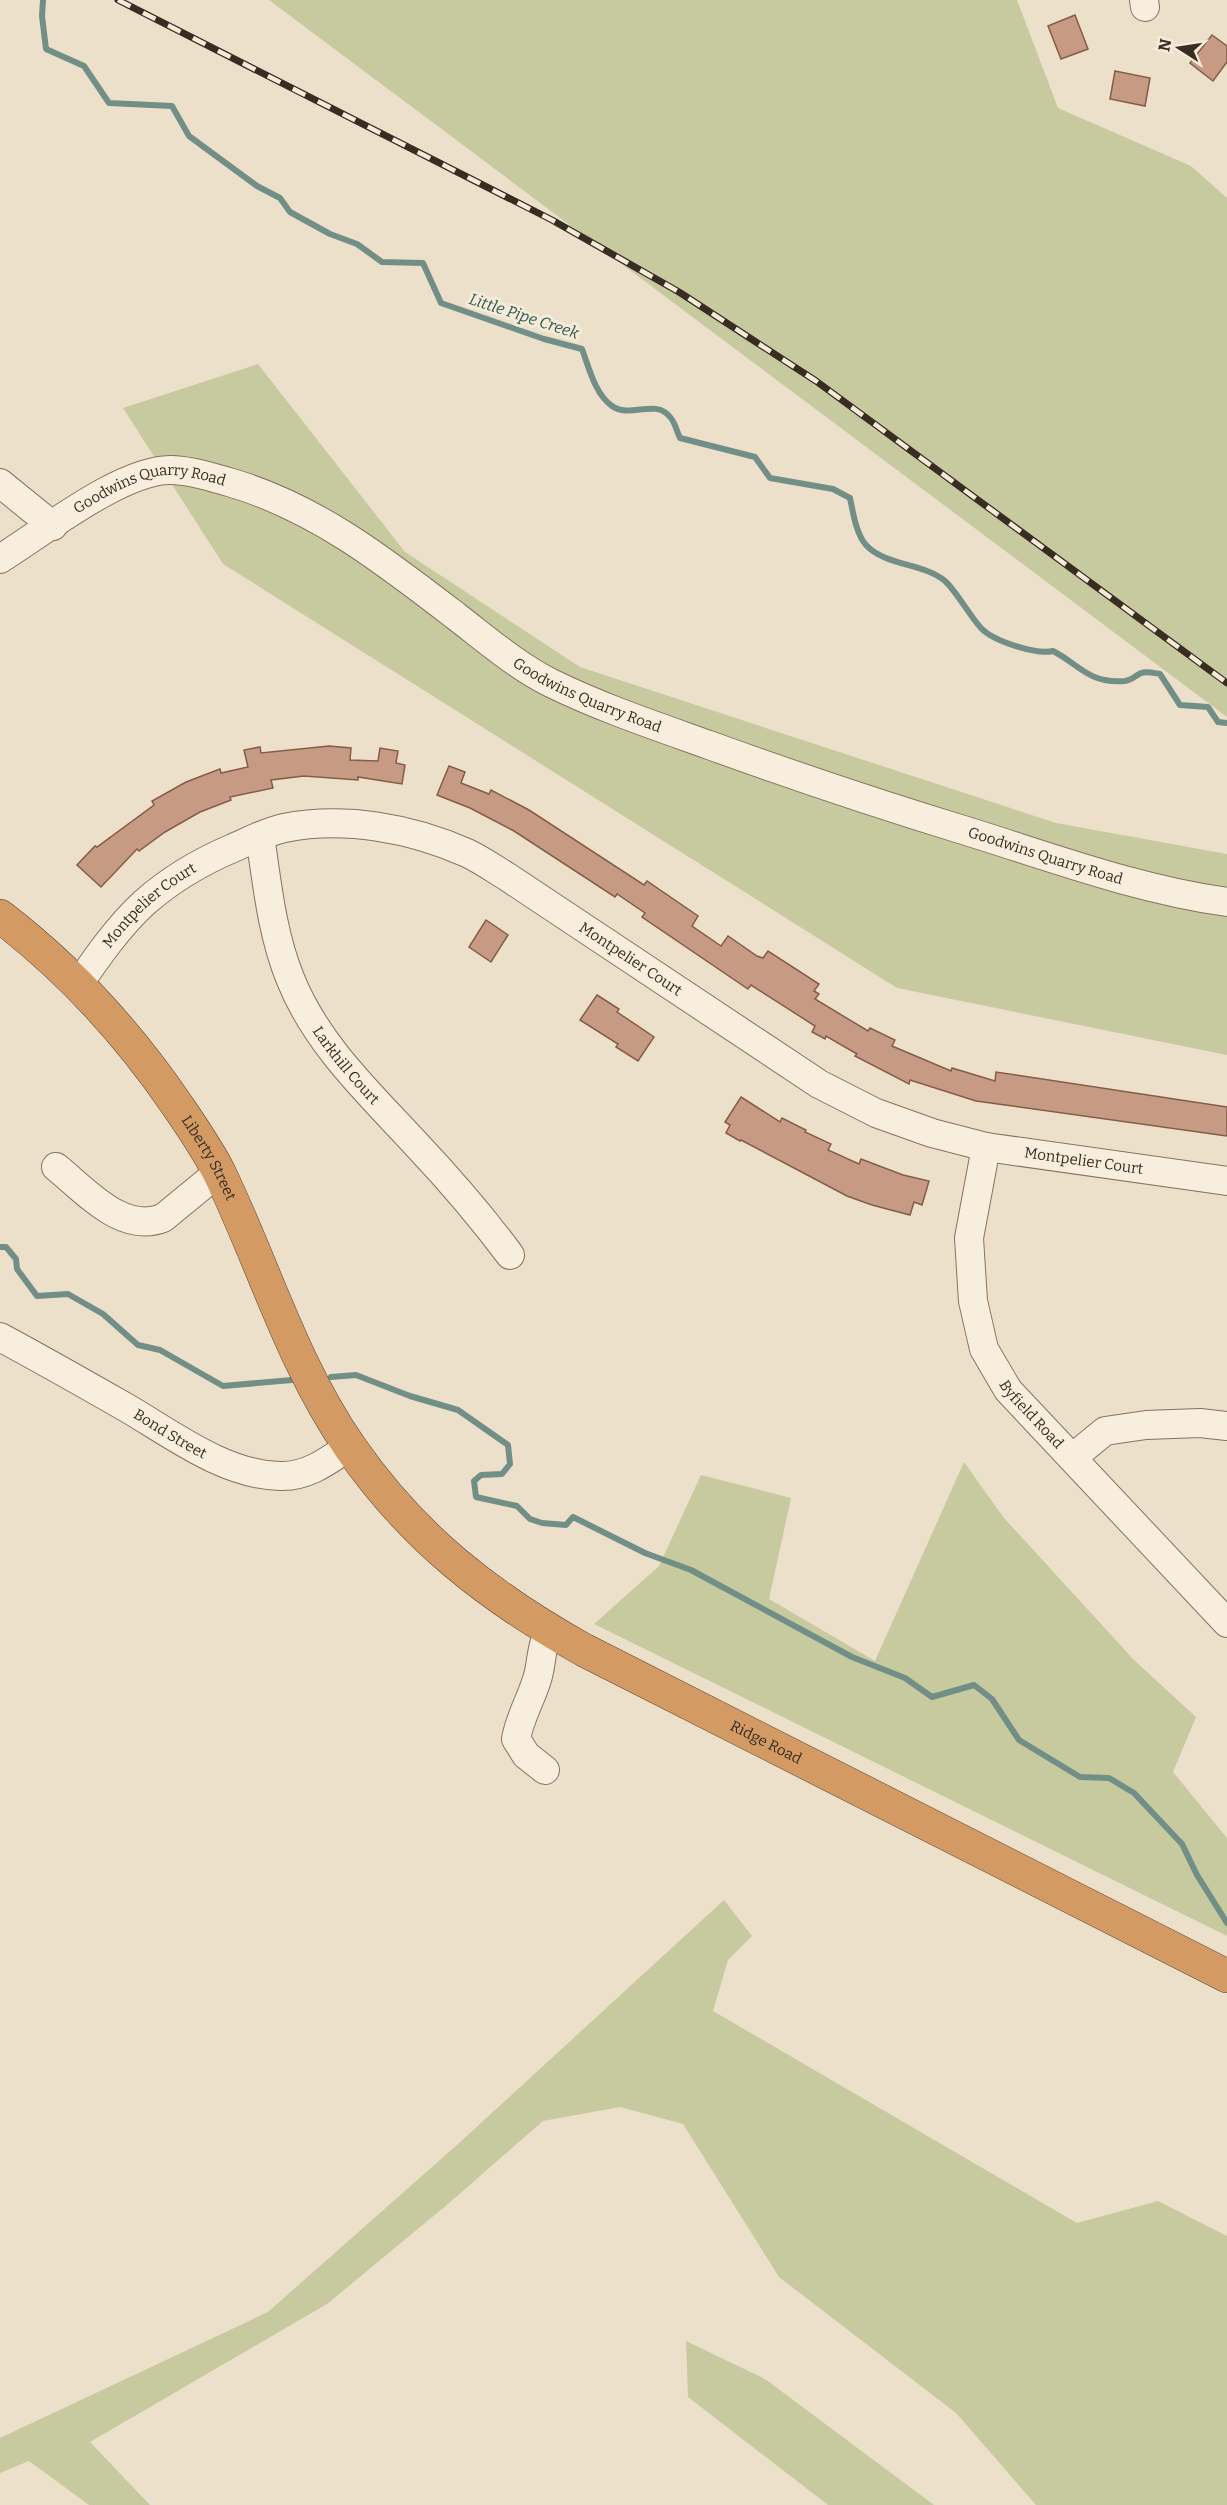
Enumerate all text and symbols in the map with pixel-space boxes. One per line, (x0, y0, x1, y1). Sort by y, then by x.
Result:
north arrow (1149, 18, 1209, 78)
text: N (1154, 37, 1175, 53)
water label: Little Pipe Creek (467, 289, 582, 343)
street label: Goodwins Quarry Road (70, 461, 228, 517)
street label: Goodwins Quarry Road (510, 654, 664, 736)
street label: Goodwins Quarry Road (966, 823, 1125, 888)
street label: Montpelier Court (99, 859, 200, 951)
street label: Montpelier Court (576, 918, 686, 1000)
street label: Larkhill Court (309, 1023, 384, 1109)
street label: Liberty Street (178, 1112, 240, 1204)
street label: Montpelier Court (1023, 1144, 1145, 1178)
street label: Byfield Road (995, 1377, 1067, 1452)
street label: Bond Street (130, 1405, 210, 1463)
street label: Ridge Road (727, 1717, 805, 1768)

